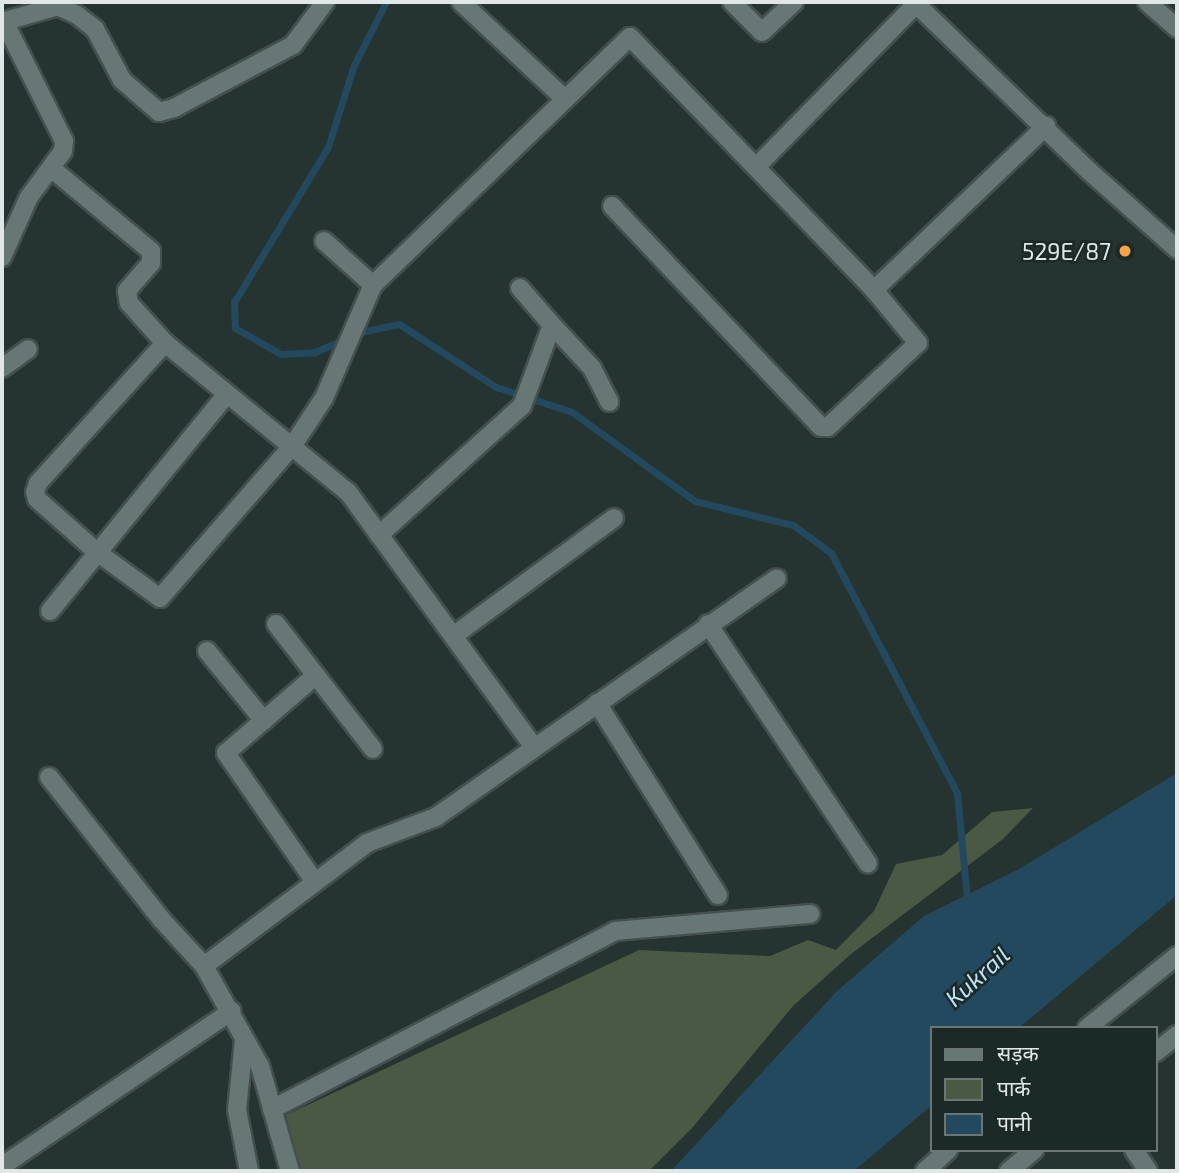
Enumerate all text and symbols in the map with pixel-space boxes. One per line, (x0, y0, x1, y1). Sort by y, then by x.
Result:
place label: 529E/87 (1022, 237, 1111, 265)
marker: 529E/87 (1117, 243, 1133, 259)
water label: Kukrail (939, 940, 1015, 1012)
legend (930, 1026, 1158, 1152)
text: सड़क (997, 1040, 1039, 1065)
text: पार्क (997, 1075, 1031, 1100)
text: पानी (997, 1110, 1031, 1135)

